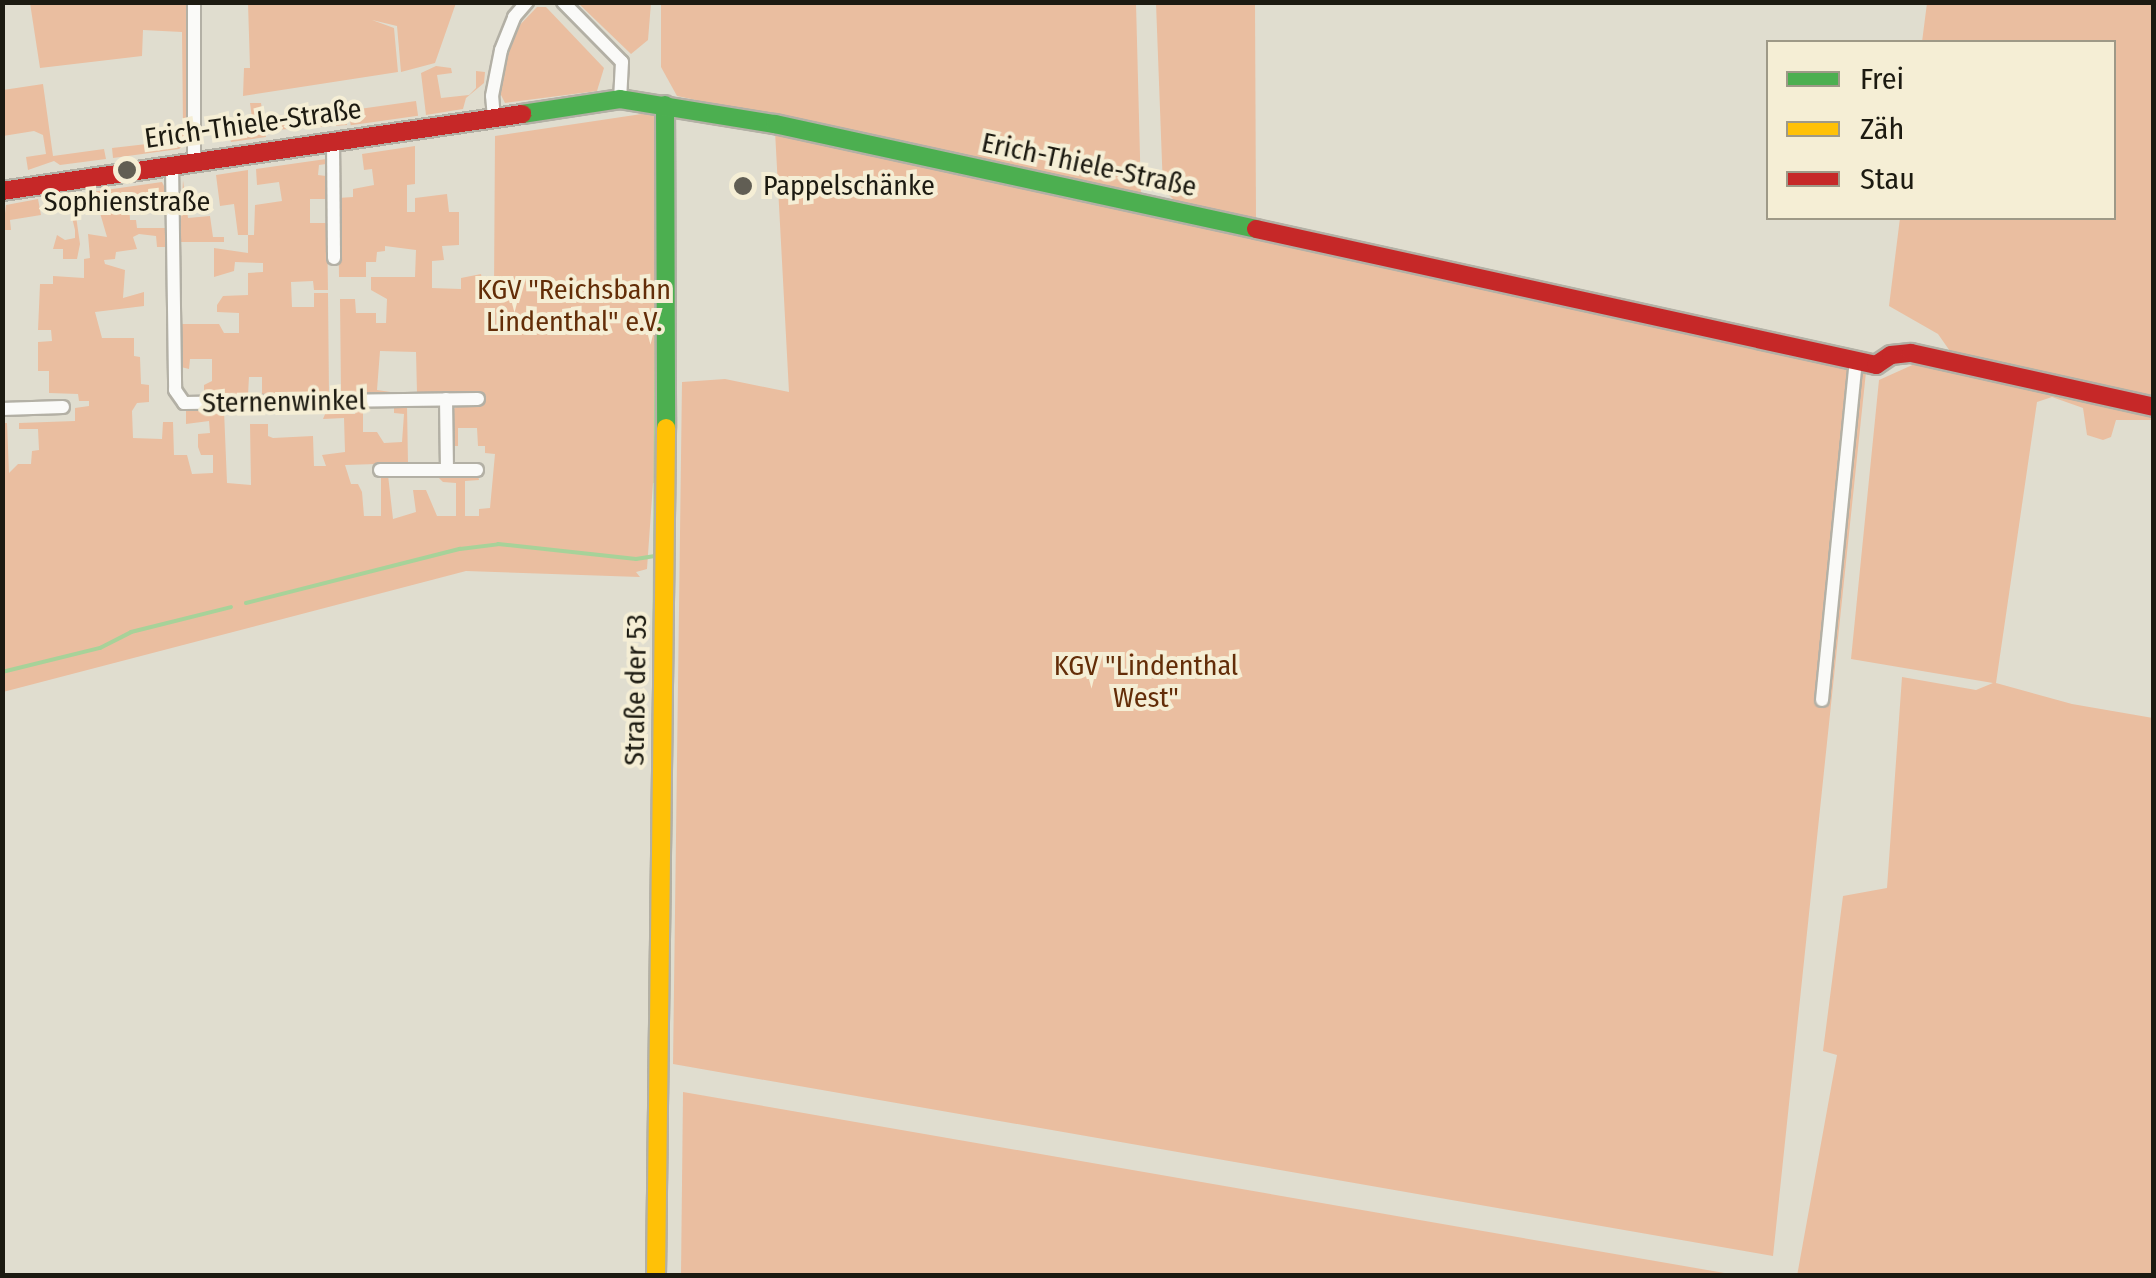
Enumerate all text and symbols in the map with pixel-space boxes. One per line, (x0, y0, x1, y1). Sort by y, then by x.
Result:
legend (1766, 40, 2116, 220)
text: Frei (1860, 61, 1904, 97)
street label: Erich-Thiele-Straße (142, 92, 364, 156)
text: Zäh (1860, 111, 1904, 147)
street label: Erich-Thiele-Straße (979, 126, 1199, 204)
marker: Sophienstraße (116, 159, 138, 181)
text: Stau (1860, 161, 1915, 197)
place label: Pappelschänke (763, 169, 935, 203)
marker: Pappelschänke (732, 175, 754, 197)
place label: Sophienstraße (44, 185, 210, 219)
park label: KGV "Reichsbahn Lindenthal" e.V. (477, 273, 671, 339)
street label: Sternenwinkel (202, 384, 366, 420)
street label: Straße der 53 (618, 614, 654, 766)
park label: KGV "Lindenthal West" (1054, 649, 1238, 715)

